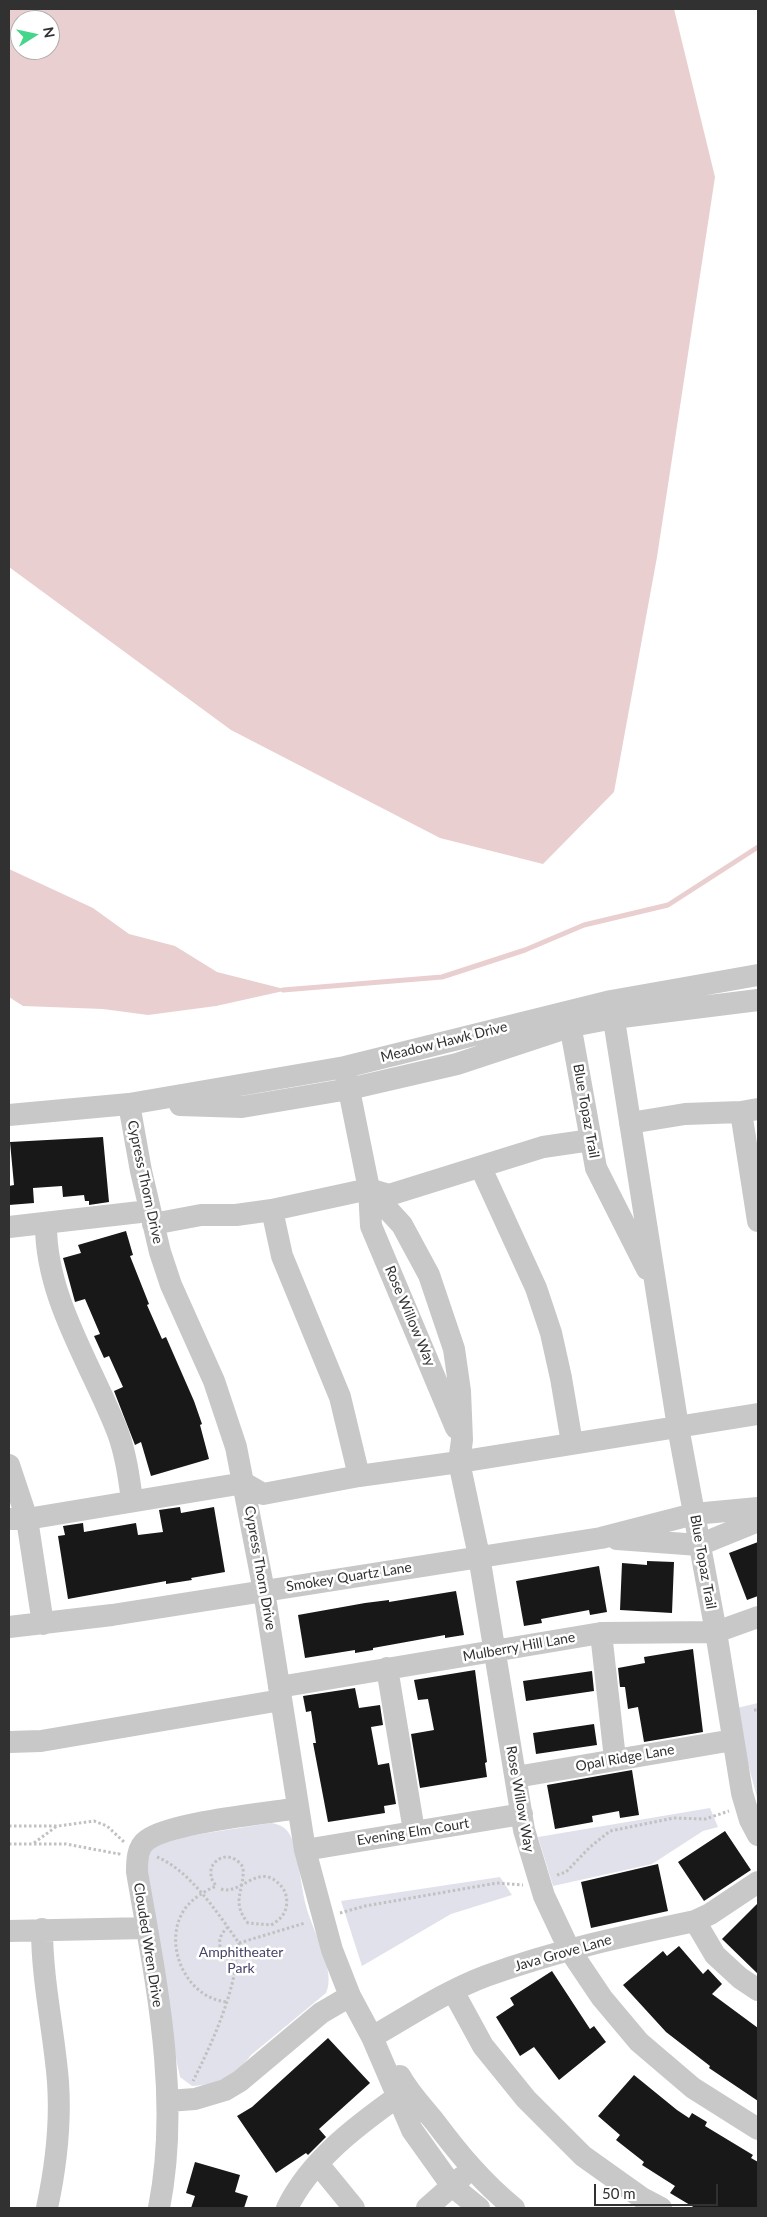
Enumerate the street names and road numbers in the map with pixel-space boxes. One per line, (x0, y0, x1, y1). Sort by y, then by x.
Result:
street label: Meadow Hawk Drive (379, 1018, 509, 1066)
street label: Blue Topaz Trail (569, 1062, 603, 1160)
street label: Cypress Thorn Drive (124, 1119, 166, 1245)
street label: Rose Willow Way (381, 1263, 439, 1369)
street label: Cypress Thorn Drive (241, 1505, 279, 1631)
street label: Blue Topaz Trail (686, 1513, 720, 1611)
street label: Smokey Quartz Lane (285, 1559, 413, 1595)
street label: Mulberry Hill Lane (462, 1629, 576, 1665)
street label: Opal Ridge Lane (574, 1741, 676, 1775)
street label: Rose Willow Way (502, 1744, 538, 1854)
street label: Evening Elm Court (356, 1815, 470, 1849)
street label: Clouded Wren Drive (130, 1881, 166, 2009)
street label: Java Grove Lane (513, 1931, 613, 1975)

